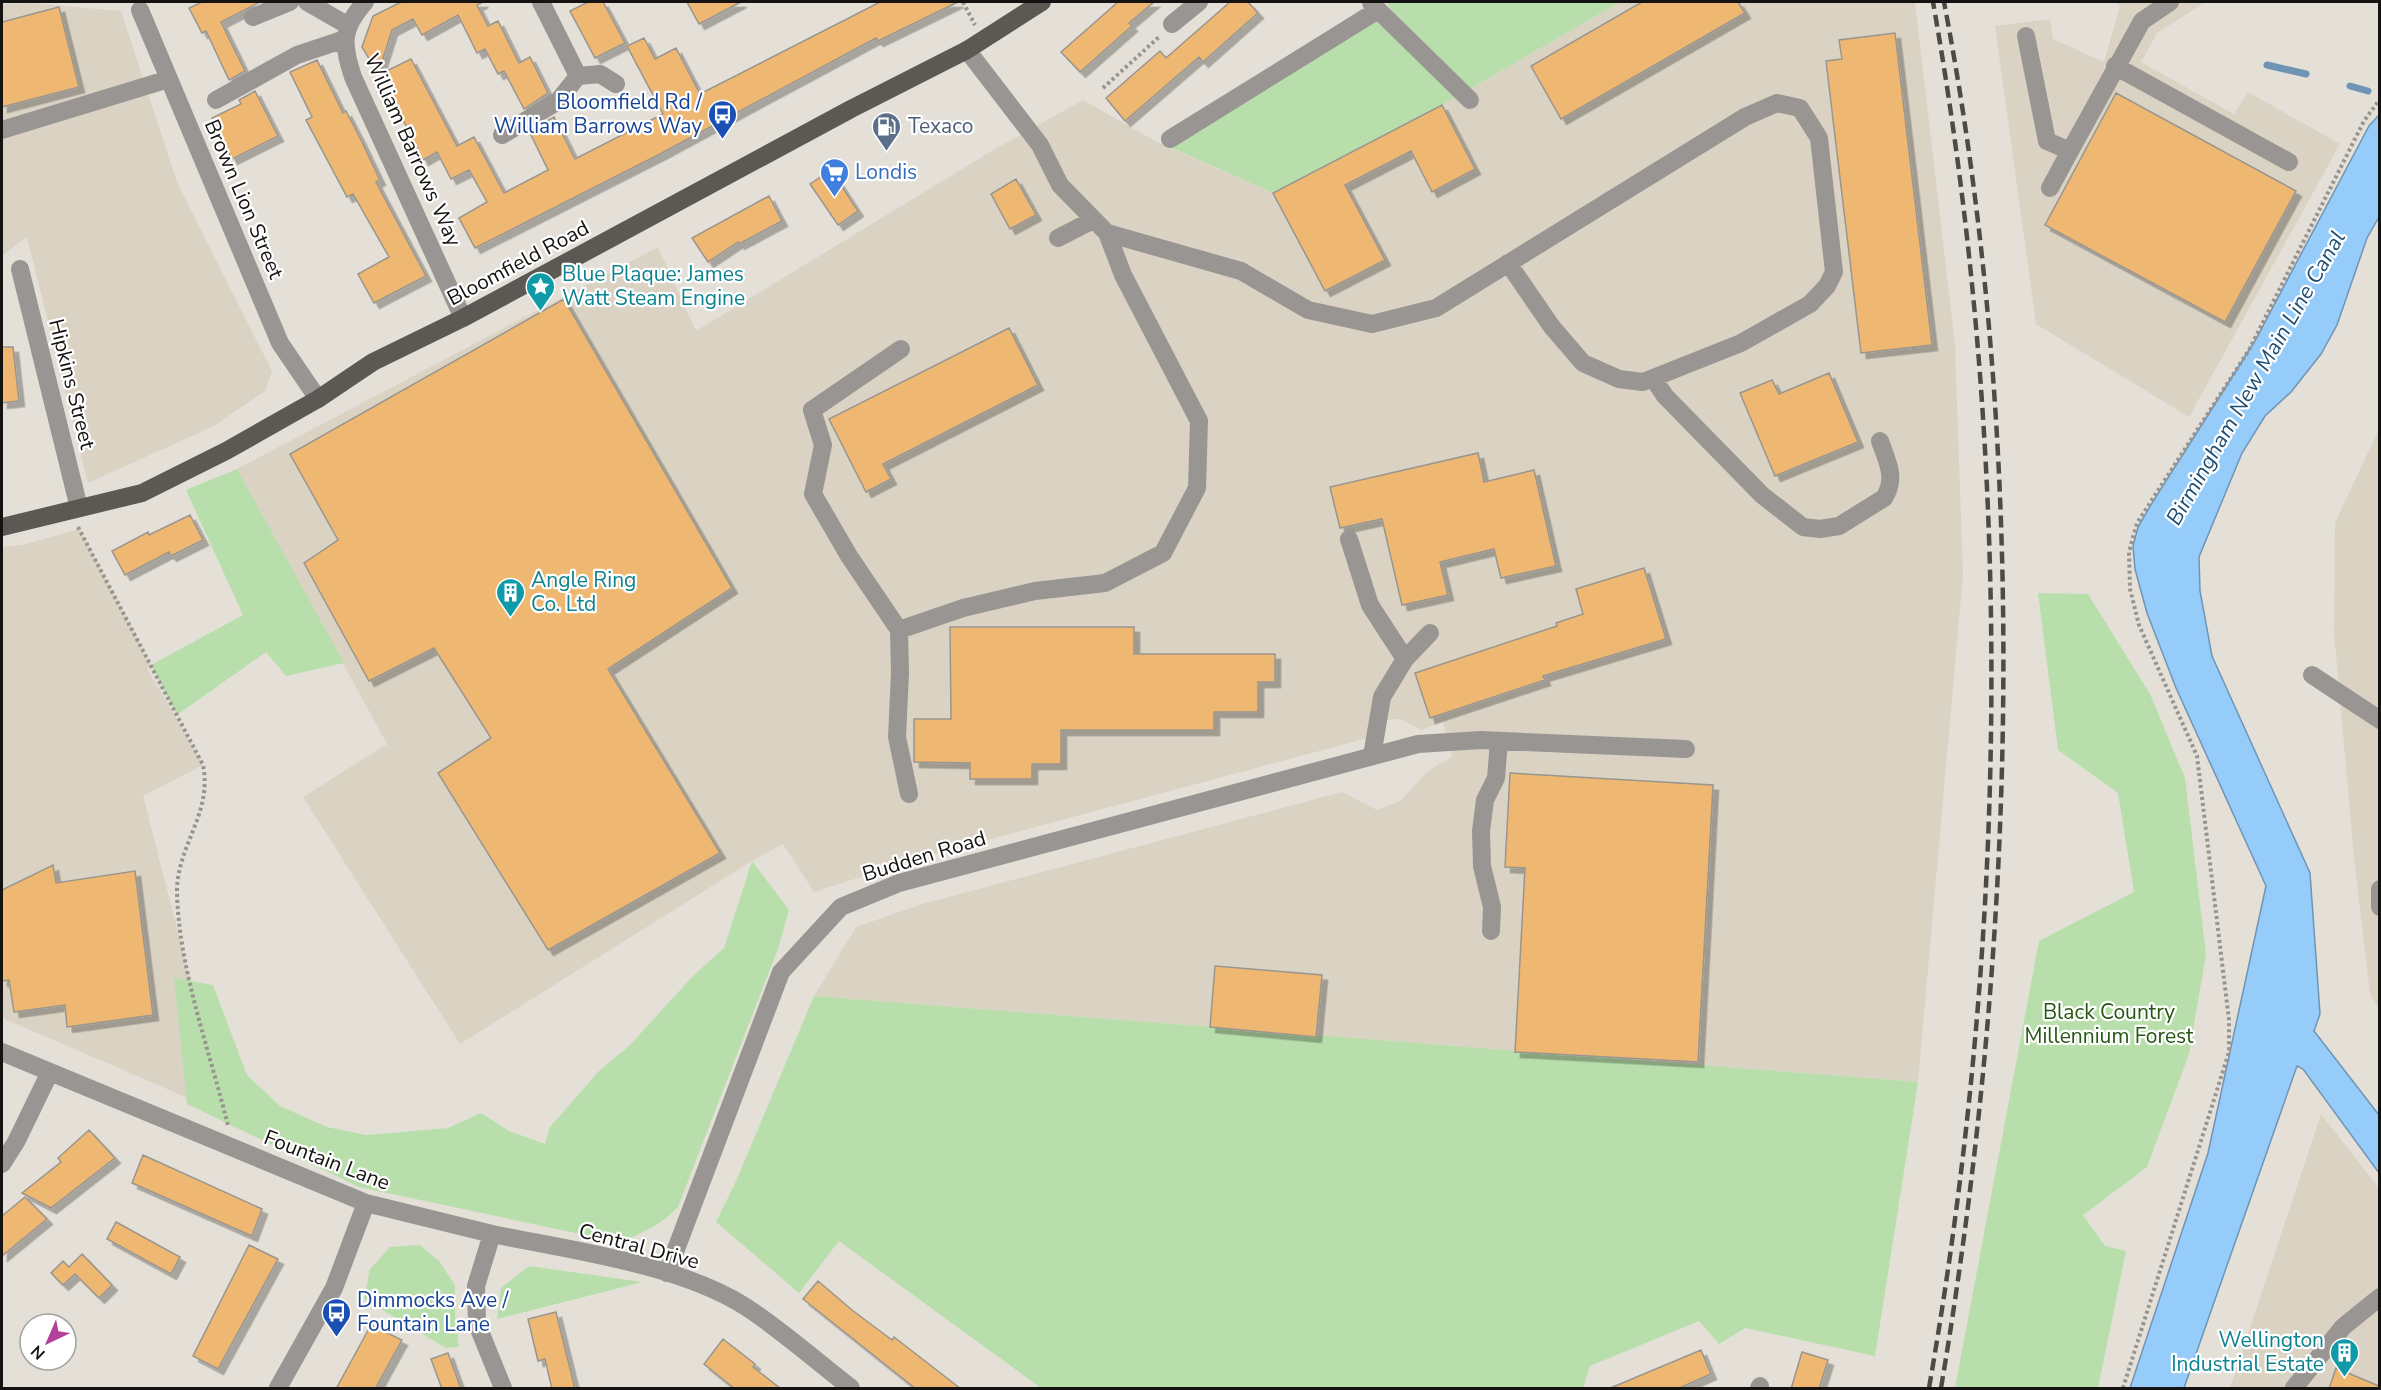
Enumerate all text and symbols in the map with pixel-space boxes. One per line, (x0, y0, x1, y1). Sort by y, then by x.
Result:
street label: William Barrows Way (358, 49, 468, 251)
place label: Bloomfield Rd / William Barrows Way (494, 88, 703, 140)
bus stop icon: Bloomfield Rd / William Barrows Way (707, 98, 739, 140)
fuel station icon: Texaco (871, 110, 903, 152)
place label: Texaco (908, 112, 973, 140)
street label: Brown Lion Street (198, 115, 290, 284)
supermarket icon: Londis (818, 156, 850, 198)
place label: Londis (855, 158, 917, 186)
street label: Bloomfield Road (442, 214, 594, 312)
water label: Birmingham New Main Line Canal (2159, 225, 2353, 531)
place label: Blue Plaque: James Watt Steam Engine (562, 260, 745, 312)
place icon: Blue Plaque: James Watt Steam Engine (525, 270, 557, 312)
street label: Hipkins Street (42, 316, 102, 453)
place label: Angle Ring Co. Ltd (531, 566, 636, 618)
building icon: Angle Ring Co. Ltd (494, 576, 526, 618)
street label: Budden Road (859, 824, 989, 888)
park label: Black Country Millennium Forest (2025, 998, 2194, 1050)
street label: Fountain Lane (260, 1123, 394, 1197)
street label: Central Drive (576, 1216, 702, 1276)
place label: Dimmocks Ave / Fountain Lane (357, 1286, 510, 1338)
bus stop icon: Dimmocks Ave / Fountain Lane (320, 1296, 352, 1338)
north arrow (18, 1312, 78, 1372)
place label: Wellington Industrial Estate (2171, 1326, 2324, 1378)
building icon: Wellington Industrial Estate (2329, 1336, 2361, 1378)
text: N (26, 1340, 50, 1364)

